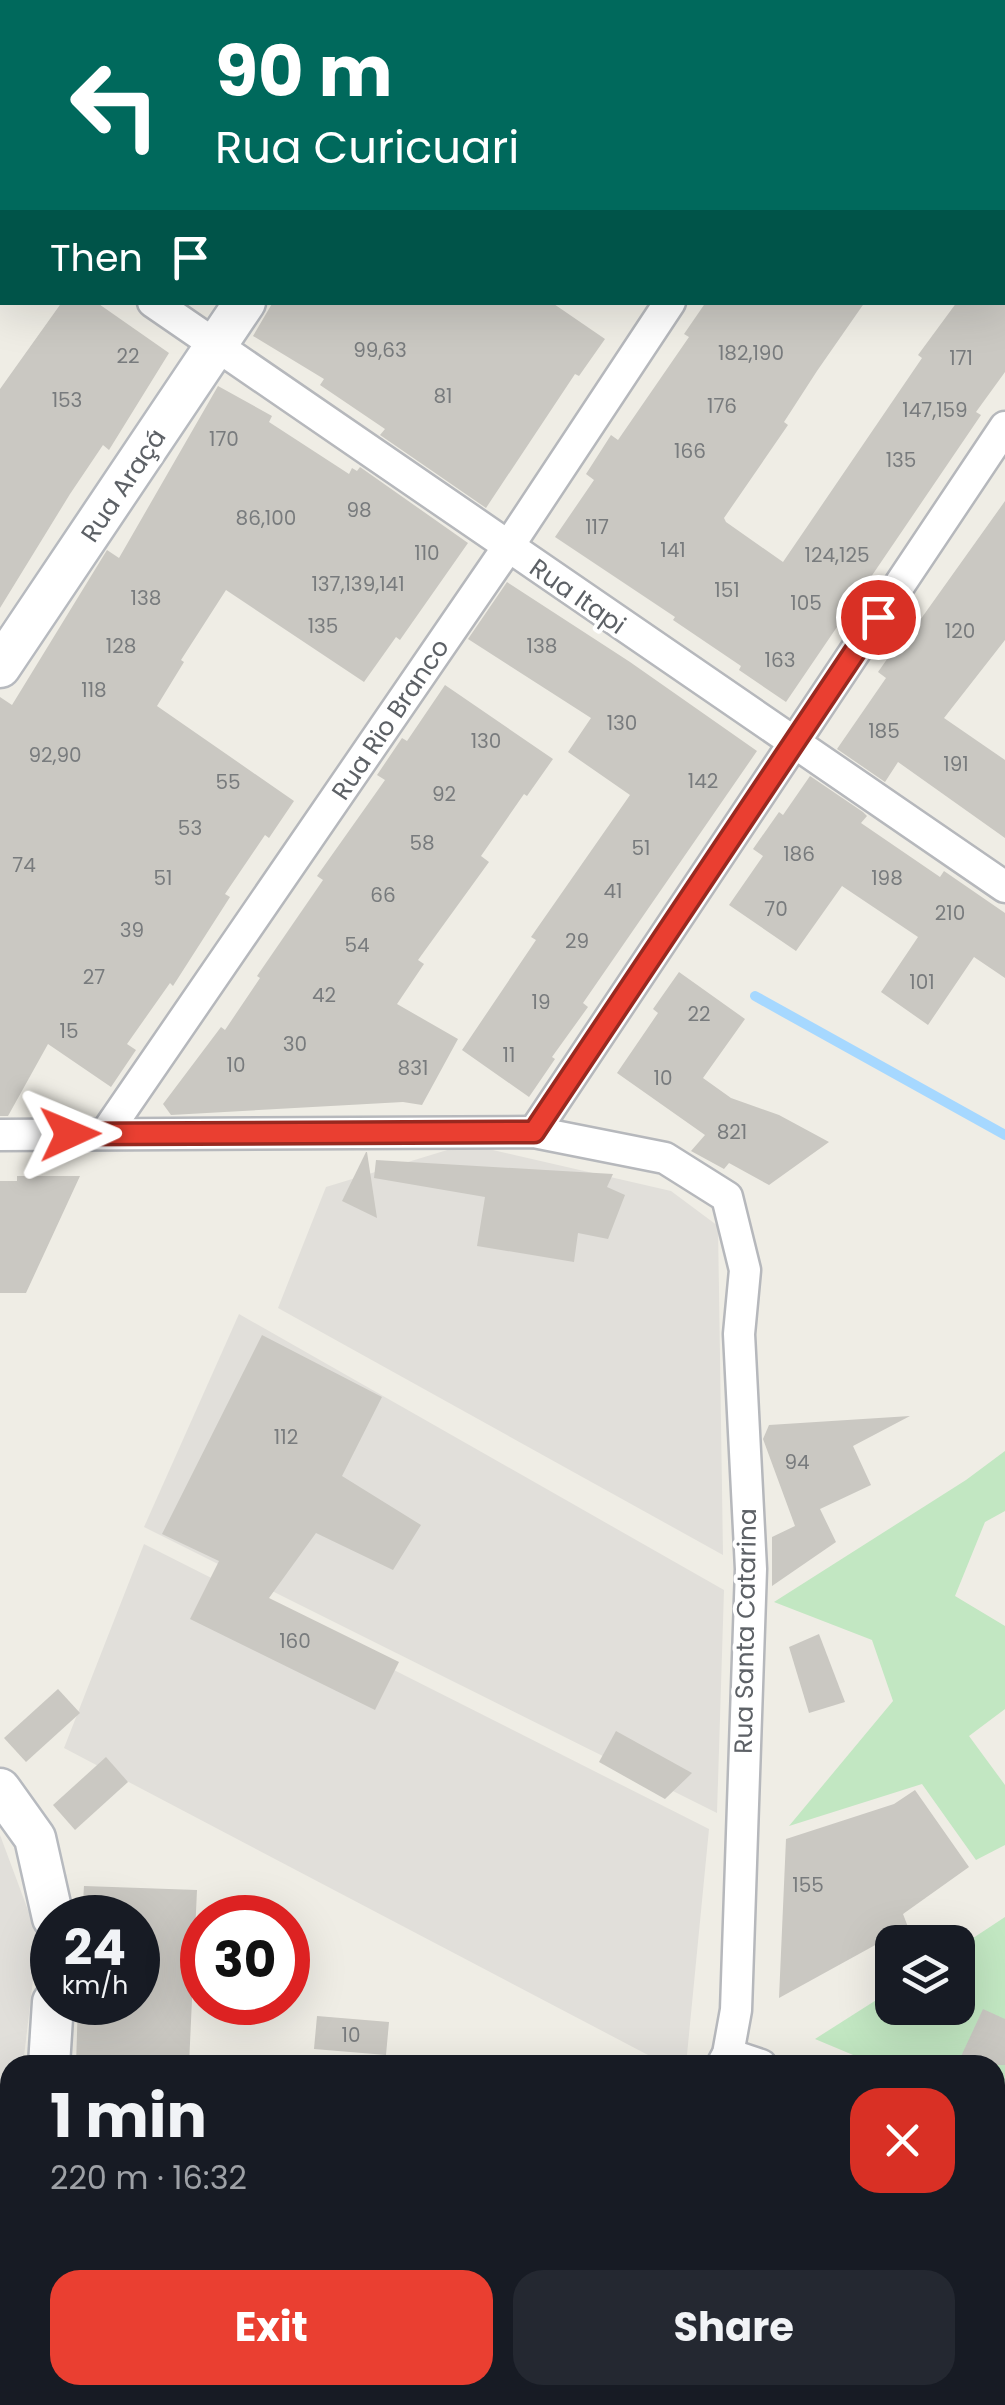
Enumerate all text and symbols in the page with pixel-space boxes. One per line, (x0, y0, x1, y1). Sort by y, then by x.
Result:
text: 90 m (215, 22, 393, 121)
icon: left (50, 40, 180, 170)
text: Rua Curicuari (215, 116, 519, 179)
icon: arrive (163, 230, 218, 285)
text: Then (50, 231, 143, 284)
house number: 99,63 (353, 336, 407, 364)
house number: 182,190 (718, 339, 784, 367)
house number: 22 (117, 342, 140, 370)
house number: 171 (949, 344, 973, 372)
house number: 81 (433, 382, 453, 410)
house number: 153 (52, 386, 82, 414)
house number: 176 (707, 392, 737, 420)
house number: 147,159 (902, 396, 968, 424)
street label: Rua Araçá (73, 422, 174, 549)
house number: 170 (209, 425, 239, 453)
house number: 166 (674, 437, 706, 465)
house number: 135 (886, 446, 916, 474)
house number: 98 (346, 496, 372, 524)
house number: 86,100 (236, 504, 296, 532)
house number: 117 (585, 513, 609, 541)
house number: 141 (660, 536, 686, 564)
house number: 110 (414, 539, 440, 567)
house number: 124,125 (805, 541, 869, 569)
street label: Rua Itapi (523, 551, 633, 642)
house number: 137,139,141 (311, 570, 405, 598)
pin (836, 575, 921, 660)
house number: 151 (714, 576, 740, 604)
house number: 138 (131, 584, 161, 612)
house number: 105 (790, 589, 822, 617)
icon: arrive (851, 590, 906, 645)
house number: 135 (308, 612, 338, 640)
house number: 120 (945, 617, 975, 645)
house number: 128 (106, 632, 136, 660)
street label: Rua Rio Branco (323, 632, 457, 807)
house number: 138 (527, 632, 557, 660)
house number: 163 (765, 646, 795, 674)
house number: 118 (81, 676, 107, 704)
house number: 130 (607, 709, 637, 737)
house number: 185 (868, 717, 900, 745)
house number: 130 (471, 727, 501, 755)
house number: 92,90 (28, 741, 82, 769)
house number: 191 (943, 750, 969, 778)
house number: 142 (688, 767, 718, 795)
house number: 55 (215, 768, 241, 796)
house number: 92 (432, 780, 456, 808)
house number: 53 (178, 814, 202, 842)
house number: 58 (409, 829, 435, 857)
house number: 51 (632, 834, 650, 862)
house number: 186 (783, 840, 815, 868)
house number: 74 (12, 851, 36, 879)
house number: 51 (154, 864, 172, 892)
house number: 198 (871, 864, 903, 892)
house number: 41 (604, 877, 622, 905)
house number: 66 (370, 881, 396, 909)
house number: 70 (764, 895, 788, 923)
house number: 210 (935, 899, 965, 927)
house number: 39 (120, 916, 144, 944)
house number: 29 (565, 927, 589, 955)
house number: 54 (344, 931, 370, 959)
house number: 27 (83, 963, 105, 991)
house number: 101 (909, 968, 935, 996)
house number: 42 (312, 981, 336, 1009)
house number: 19 (532, 988, 551, 1016)
house number: 22 (688, 1000, 711, 1028)
house number: 15 (60, 1017, 78, 1045)
house number: 30 (283, 1030, 307, 1058)
house number: 11 (503, 1041, 515, 1069)
house number: 10 (227, 1051, 245, 1079)
house number: 831 (398, 1054, 428, 1082)
house number: 10 (654, 1064, 672, 1092)
position arrow (18, 1082, 122, 1186)
house number: 821 (717, 1118, 747, 1146)
house number: 112 (274, 1423, 298, 1451)
house number: 94 (784, 1448, 810, 1476)
street label: Rua Santa Catarina (726, 1508, 765, 1754)
house number: 160 (279, 1627, 311, 1655)
house number: 155 (792, 1871, 824, 1899)
speed limit sign: 30 (180, 1895, 310, 2025)
text: 24 (64, 1912, 126, 1983)
map controls (875, 1925, 975, 2025)
button: layers (875, 1925, 975, 2025)
text: km/h (62, 1968, 128, 2003)
house number: 10 (342, 2021, 360, 2049)
text: 1 min (50, 2074, 207, 2158)
button: close (850, 2088, 955, 2193)
text: 220 m · 16:32 (50, 2155, 247, 2200)
button: Exit (50, 2270, 493, 2385)
button: Share (513, 2270, 955, 2385)

